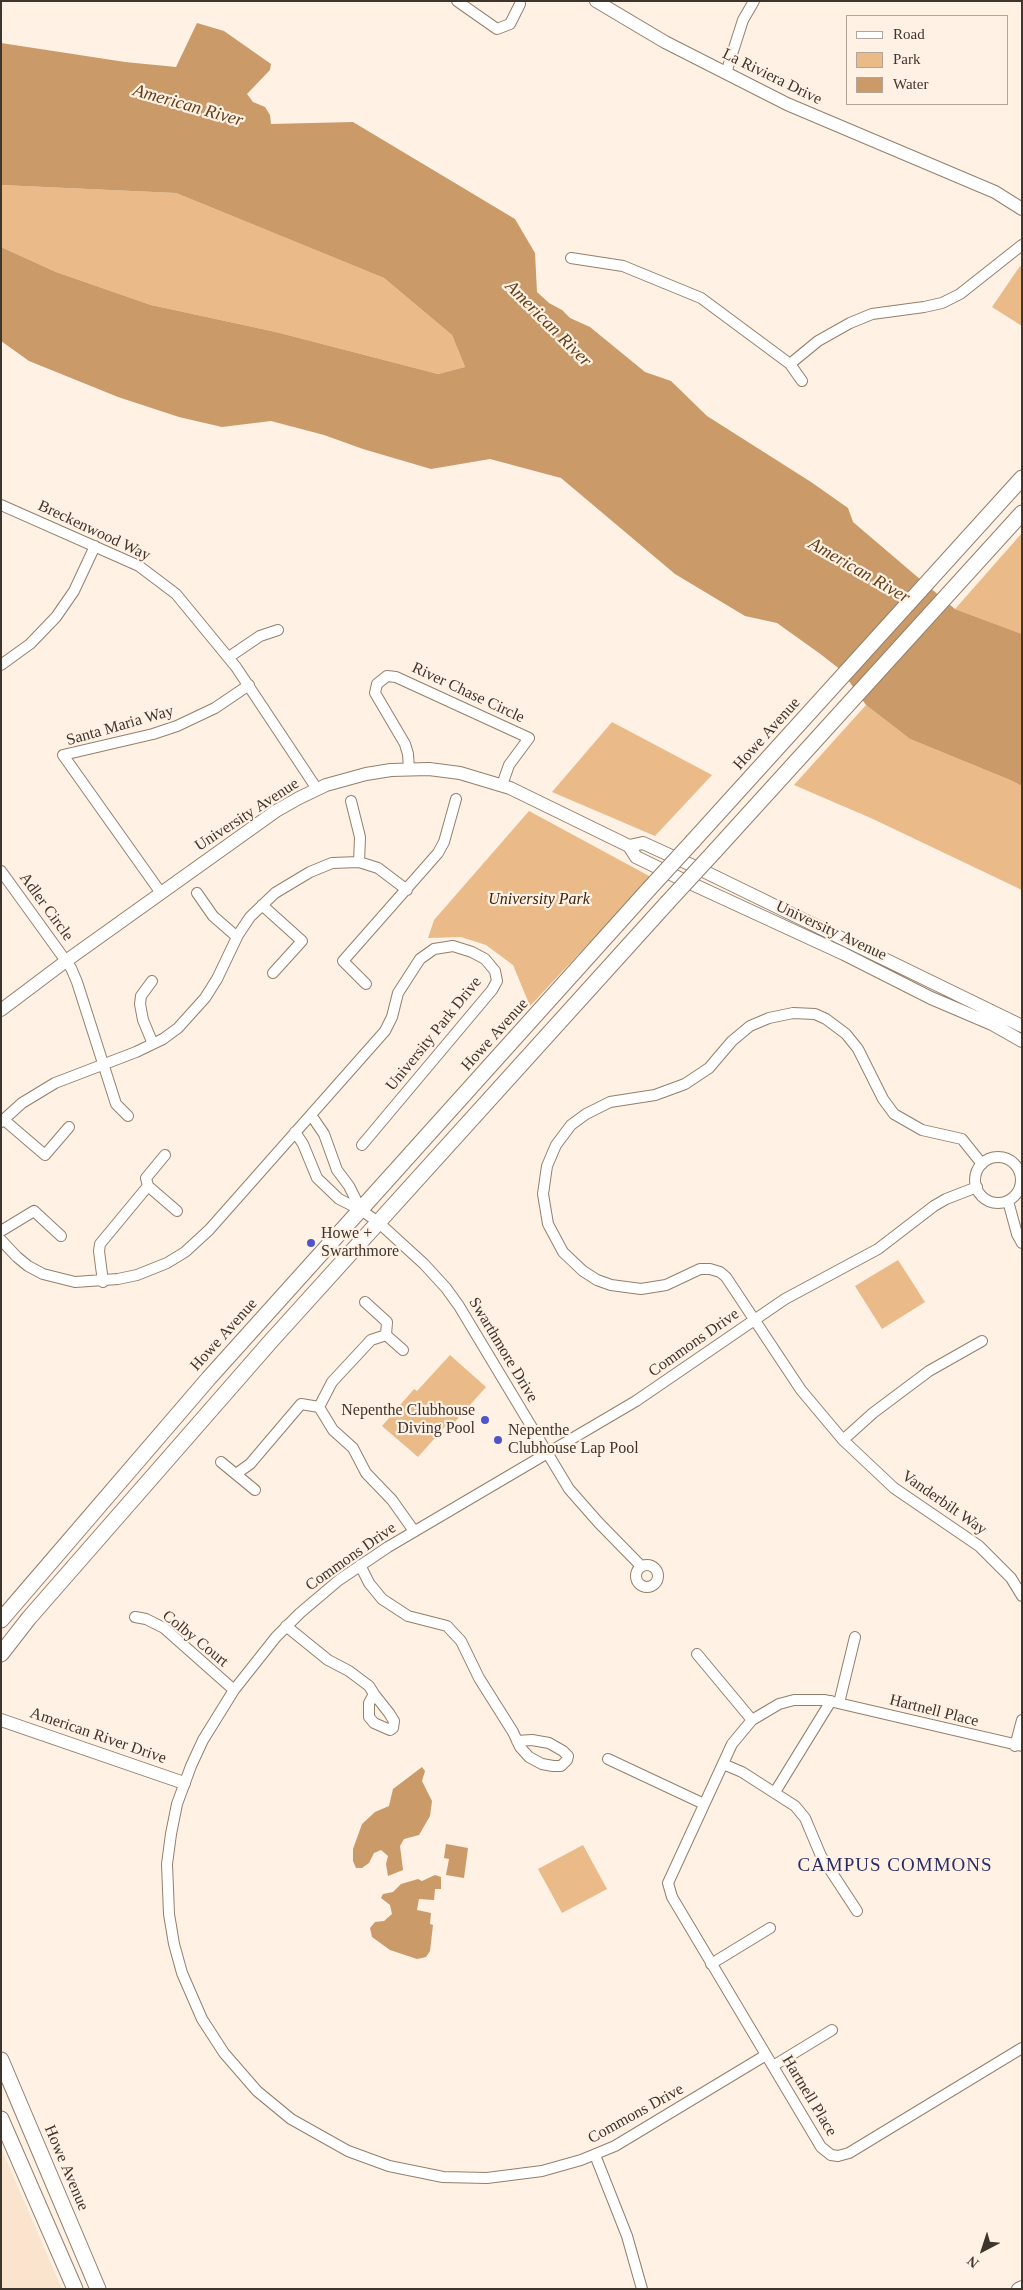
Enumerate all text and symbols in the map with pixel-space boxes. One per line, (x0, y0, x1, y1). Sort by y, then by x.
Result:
legend (846, 15, 1008, 105)
text: Road (893, 26, 925, 42)
street label: La Riviera Drive (719, 45, 825, 109)
text: Park (893, 51, 921, 67)
text: Water (893, 76, 928, 92)
water label: American River (130, 80, 246, 132)
water label: American River (500, 276, 596, 372)
street label: Breckenwood Way (35, 497, 153, 565)
water label: American River (804, 533, 914, 609)
street label: River Chase Circle (409, 659, 527, 727)
street label: Howe Avenue (729, 694, 805, 774)
street label: Santa Maria Way (64, 702, 176, 750)
street label: University Avenue (191, 774, 303, 856)
street label: Adler Circle (15, 869, 77, 945)
park label: University Park (488, 890, 590, 910)
street label: University Avenue (773, 897, 889, 965)
street label: University Park Drive (382, 973, 486, 1095)
street label: Howe Avenue (457, 995, 533, 1075)
place label: Howe + Swarthmore (321, 1224, 399, 1262)
marker: Howe + Swarthmore (305, 1237, 317, 1249)
street label: Swarthmore Drive (464, 1294, 542, 1406)
street label: Howe Avenue (186, 1295, 262, 1375)
street label: Commons Drive (645, 1305, 743, 1381)
place label: Nepenthe Clubhouse Diving Pool (341, 1401, 475, 1439)
marker: Nepenthe Clubhouse Diving Pool (479, 1414, 491, 1426)
place label: Nepenthe Clubhouse Lap Pool (508, 1421, 639, 1459)
marker: Nepenthe Clubhouse Lap Pool (492, 1434, 504, 1446)
street label: Vanderbilt Way (898, 1467, 990, 1539)
street label: Commons Drive (302, 1519, 400, 1595)
street label: Colby Court (158, 1607, 232, 1671)
street label: Hartnell Place (887, 1691, 981, 1731)
street label: American River Drive (27, 1704, 169, 1768)
district label: CAMPUS COMMONS (796, 1855, 994, 1877)
street label: Hartnell Place (777, 2052, 841, 2140)
street label: Commons Drive (585, 2080, 687, 2148)
street label: Howe Avenue (39, 2122, 93, 2214)
north arrow (958, 2225, 1008, 2275)
text: N (964, 2253, 982, 2271)

